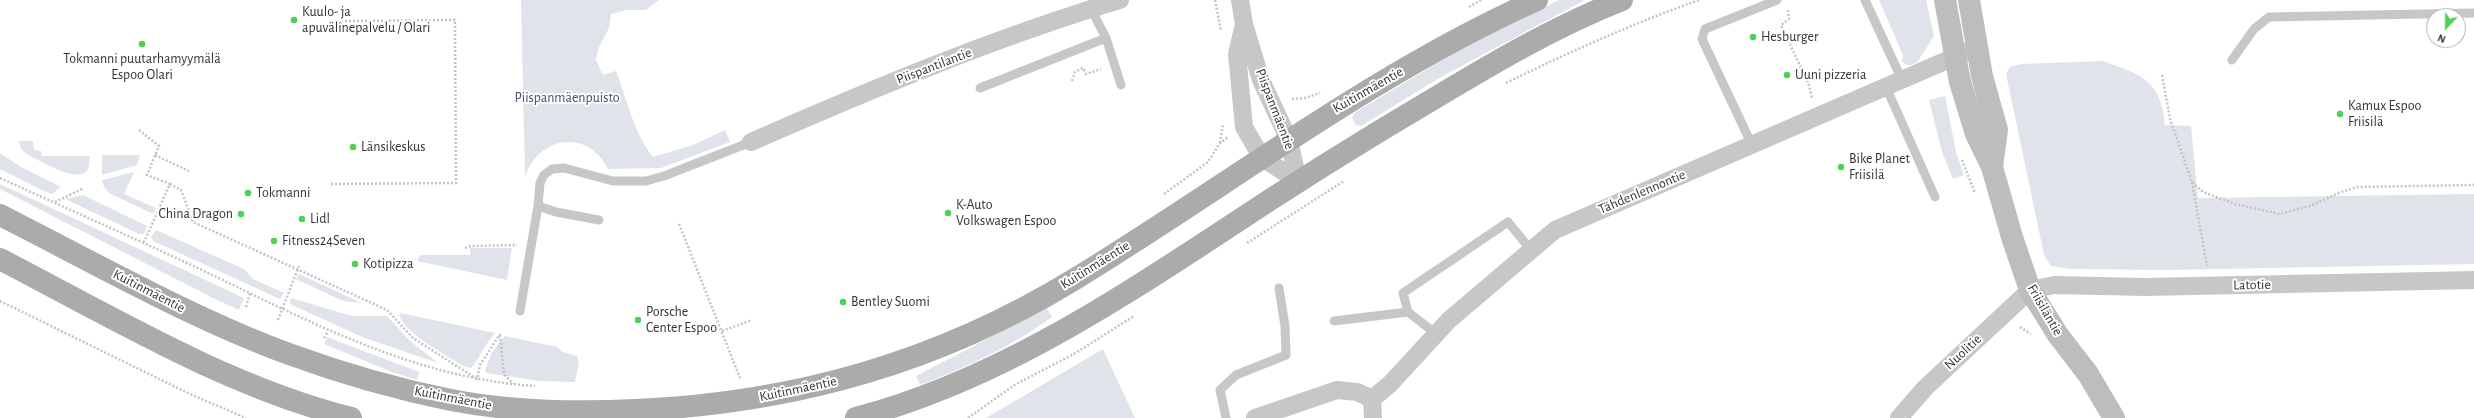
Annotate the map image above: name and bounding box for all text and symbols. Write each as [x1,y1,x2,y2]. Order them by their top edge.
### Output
place label: Kuulo- ja apuvälinepalvelu / Olari [302,4,430,36]
north arrow [2426,8,2466,48]
marker: Kuulo- ja apuvälinepalvelu / Olari [289,15,299,25]
place label: Hesburger [1761,29,1818,45]
marker: Hesburger [1748,32,1758,42]
text: N [2436,32,2447,45]
marker: Tokmanni puutarhamyymälä Espoo Olari [137,39,147,49]
street label: Piispantilantie [894,44,974,88]
place label: Tokmanni puutarhamyymälä Espoo Olari [63,51,221,84]
street label: Kuitinmäentie [1330,63,1406,117]
street label: Piispanmäentie [1252,66,1298,152]
place label: Uuni pizzeria [1795,67,1866,83]
marker: Uuni pizzeria [1782,70,1792,80]
park label: Piispanmäenpuisto [514,90,620,106]
place label: Kamux Espoo Friisilä [2348,98,2421,130]
marker: Kamux Espoo Friisilä [2335,109,2345,119]
place label: Länsikeskus [361,139,425,155]
marker: Länsikeskus [348,142,358,152]
place label: Bike Planet Friisilä [1849,151,1910,184]
marker: Bike Planet Friisilä [1836,162,1846,172]
street label: Tähdenlennontie [1596,166,1688,218]
place label: Tokmanni [256,185,310,201]
marker: Tokmanni [243,188,253,198]
place label: K-Auto Volkswagen Espoo [956,197,1056,230]
place label: China Dragon [158,206,233,222]
marker: K-Auto Volkswagen Espoo [943,208,953,218]
marker: China Dragon [236,209,246,219]
place label: Lidl [310,211,330,227]
marker: Lidl [297,214,307,224]
place label: Fitness24Seven [282,233,365,249]
marker: Fitness24Seven [269,236,279,246]
street label: Kuitinmäentie [1057,237,1133,293]
place label: Kotipizza [363,256,414,272]
marker: Kotipizza [350,259,360,269]
street label: Kuitinmäentie [110,266,188,316]
street label: Latotie [2233,276,2271,294]
street label: Friisiläntie [2024,281,2066,339]
place label: Bentley Suomi [851,294,930,310]
marker: Bentley Suomi [838,297,848,307]
place label: Porsche Center Espoo [646,304,717,336]
marker: Porsche Center Espoo [633,315,643,325]
street label: Nuolitie [1941,331,1985,373]
street label: Kuitinmäentie [758,373,838,405]
street label: Kuitinmäentie [413,382,493,414]

